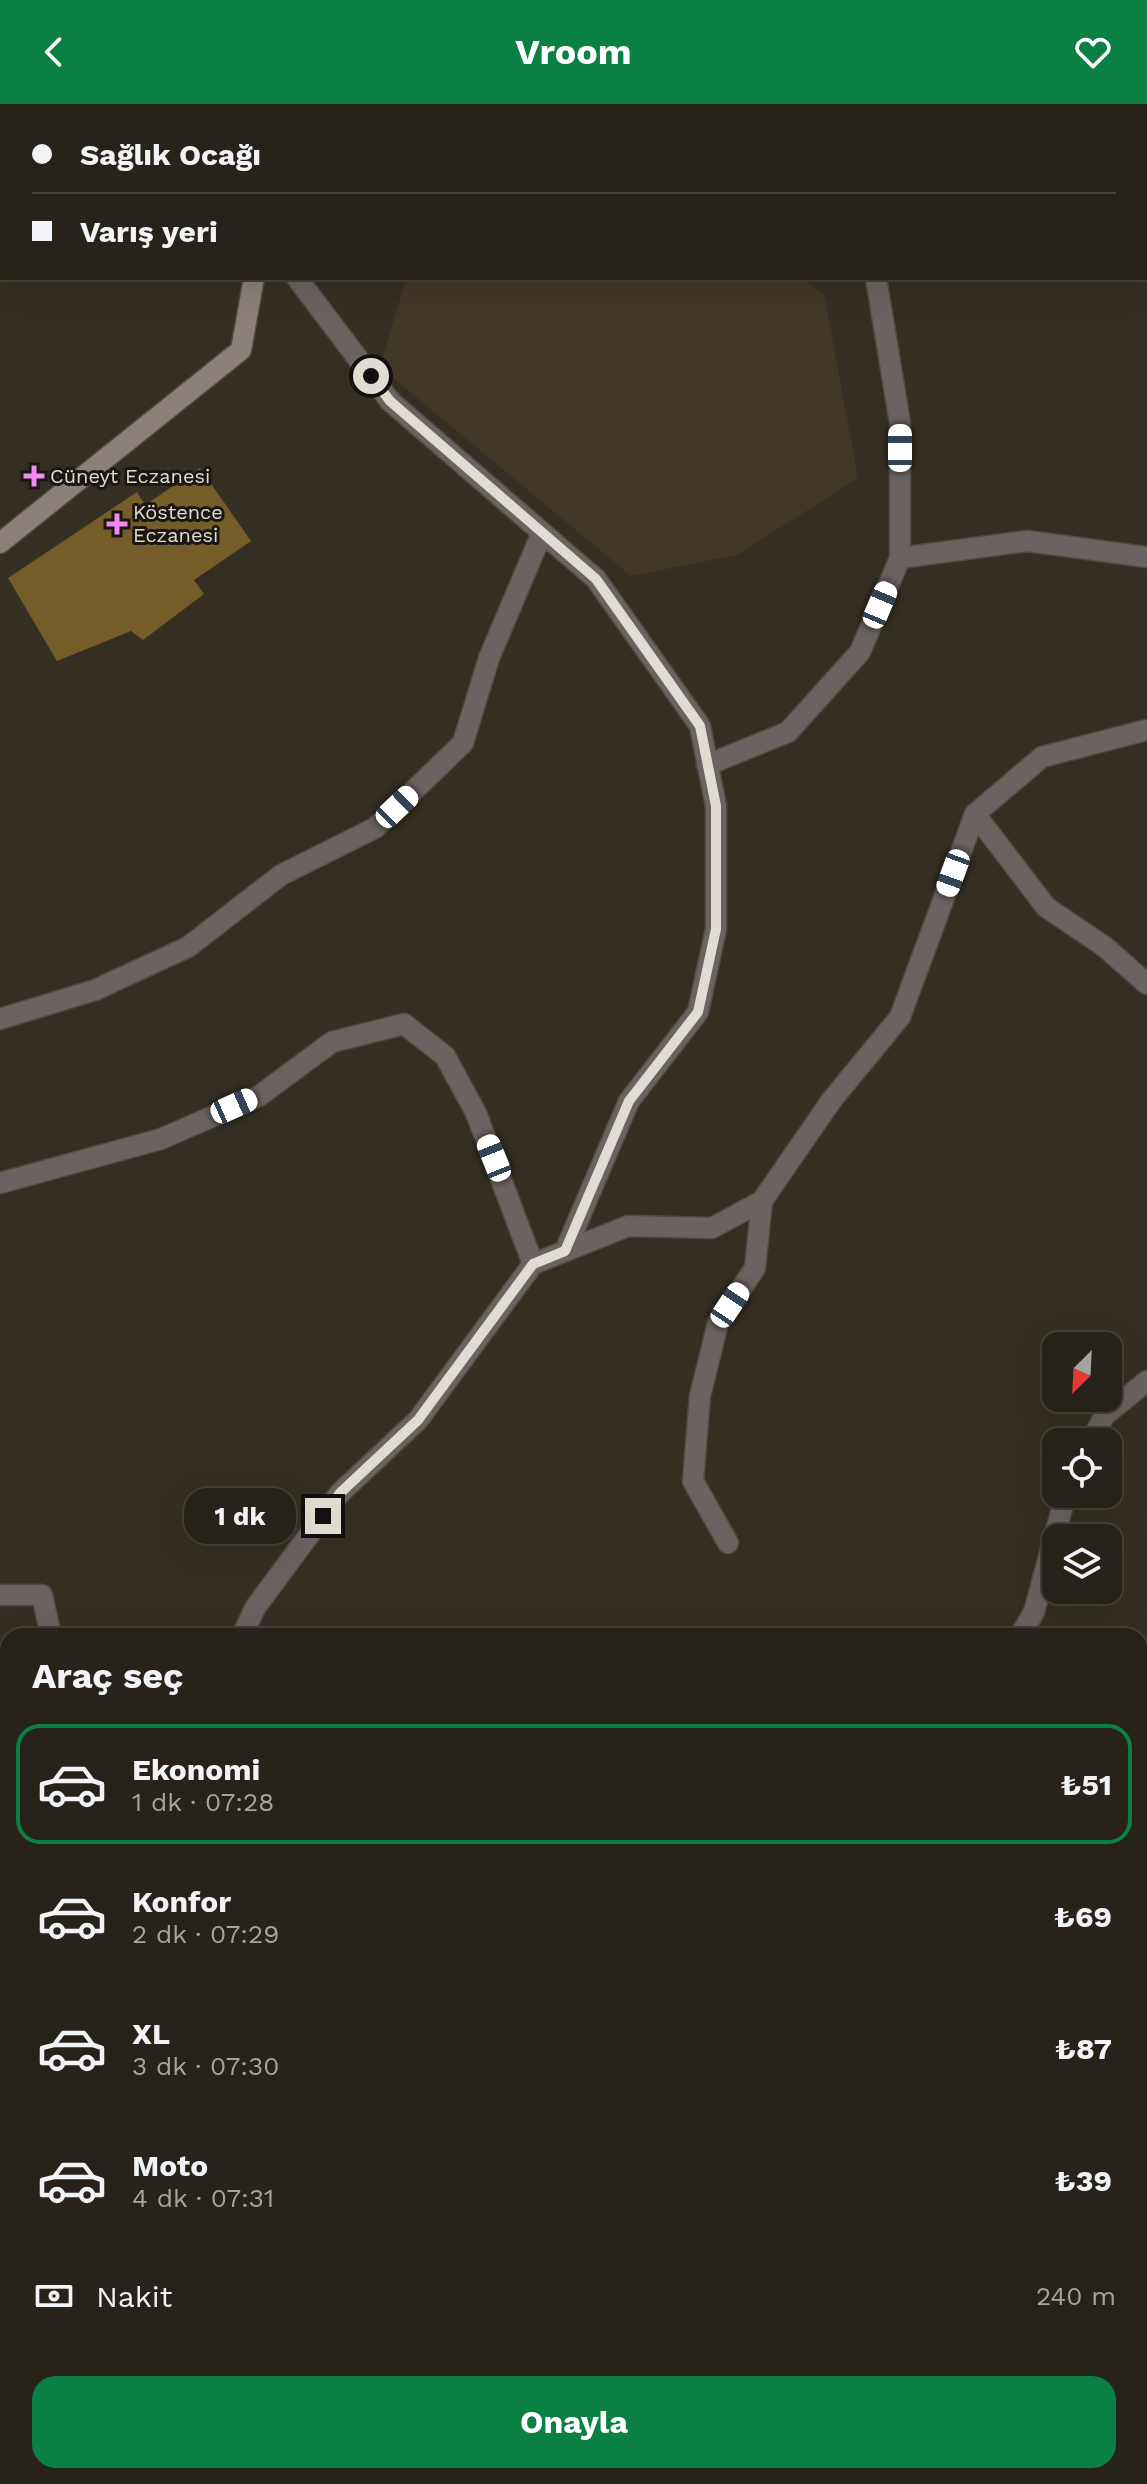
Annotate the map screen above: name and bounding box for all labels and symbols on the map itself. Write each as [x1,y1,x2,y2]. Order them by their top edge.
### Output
route start [353,358,389,394]
car [888,424,912,472]
place label: Cüneyt Eczanesi [50,464,210,488]
marker: Cüneyt Eczanesi [25,467,43,485]
place label: Köstence Eczanesi [133,500,223,547]
marker: Köstence Eczanesi [108,515,126,533]
car [860,578,900,632]
car [371,782,423,832]
car [934,846,972,900]
car [207,1085,261,1127]
car [474,1131,514,1185]
car [707,1278,753,1332]
north arrow [1042,1332,1122,1412]
callout: 1 dk [183,1488,295,1544]
route end [305,1498,341,1534]

